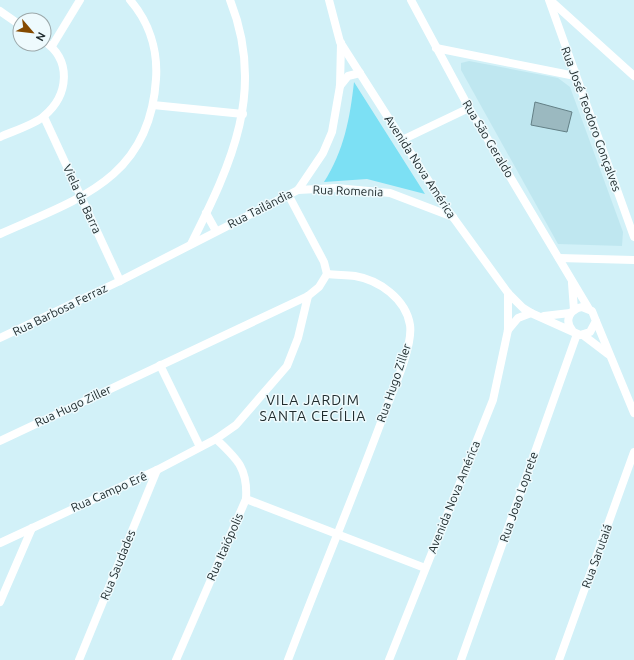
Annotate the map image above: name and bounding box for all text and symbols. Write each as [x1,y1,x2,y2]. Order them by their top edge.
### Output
north arrow [12,12,52,52]
text: N [34,30,48,43]
street label: Rua José Teodoro Gonçalves [559,45,624,193]
street label: Rua São Geraldo [460,98,517,180]
street label: Avenida Nova América [382,113,459,221]
street label: Viela da Barra [61,162,104,235]
street label: Rua Romenia [312,183,384,198]
street label: Rua Tailândia [225,187,294,230]
street label: Rua Barbosa Ferraz [10,281,110,338]
street label: Rua Hugo Ziller [374,341,413,424]
street label: Rua Hugo Ziller [33,382,113,429]
district label: VILA JARDIM SANTA CECÍLIA [260,392,366,424]
street label: Avenida Nova América [425,439,482,555]
street label: Rua Joao Loprete [497,450,540,544]
street label: Rua Campo Erê [69,469,149,514]
street label: Rua Itaiópolis [204,511,245,583]
street label: Rua Sarutaiá [579,522,614,590]
street label: Rua Saudades [98,528,138,602]

